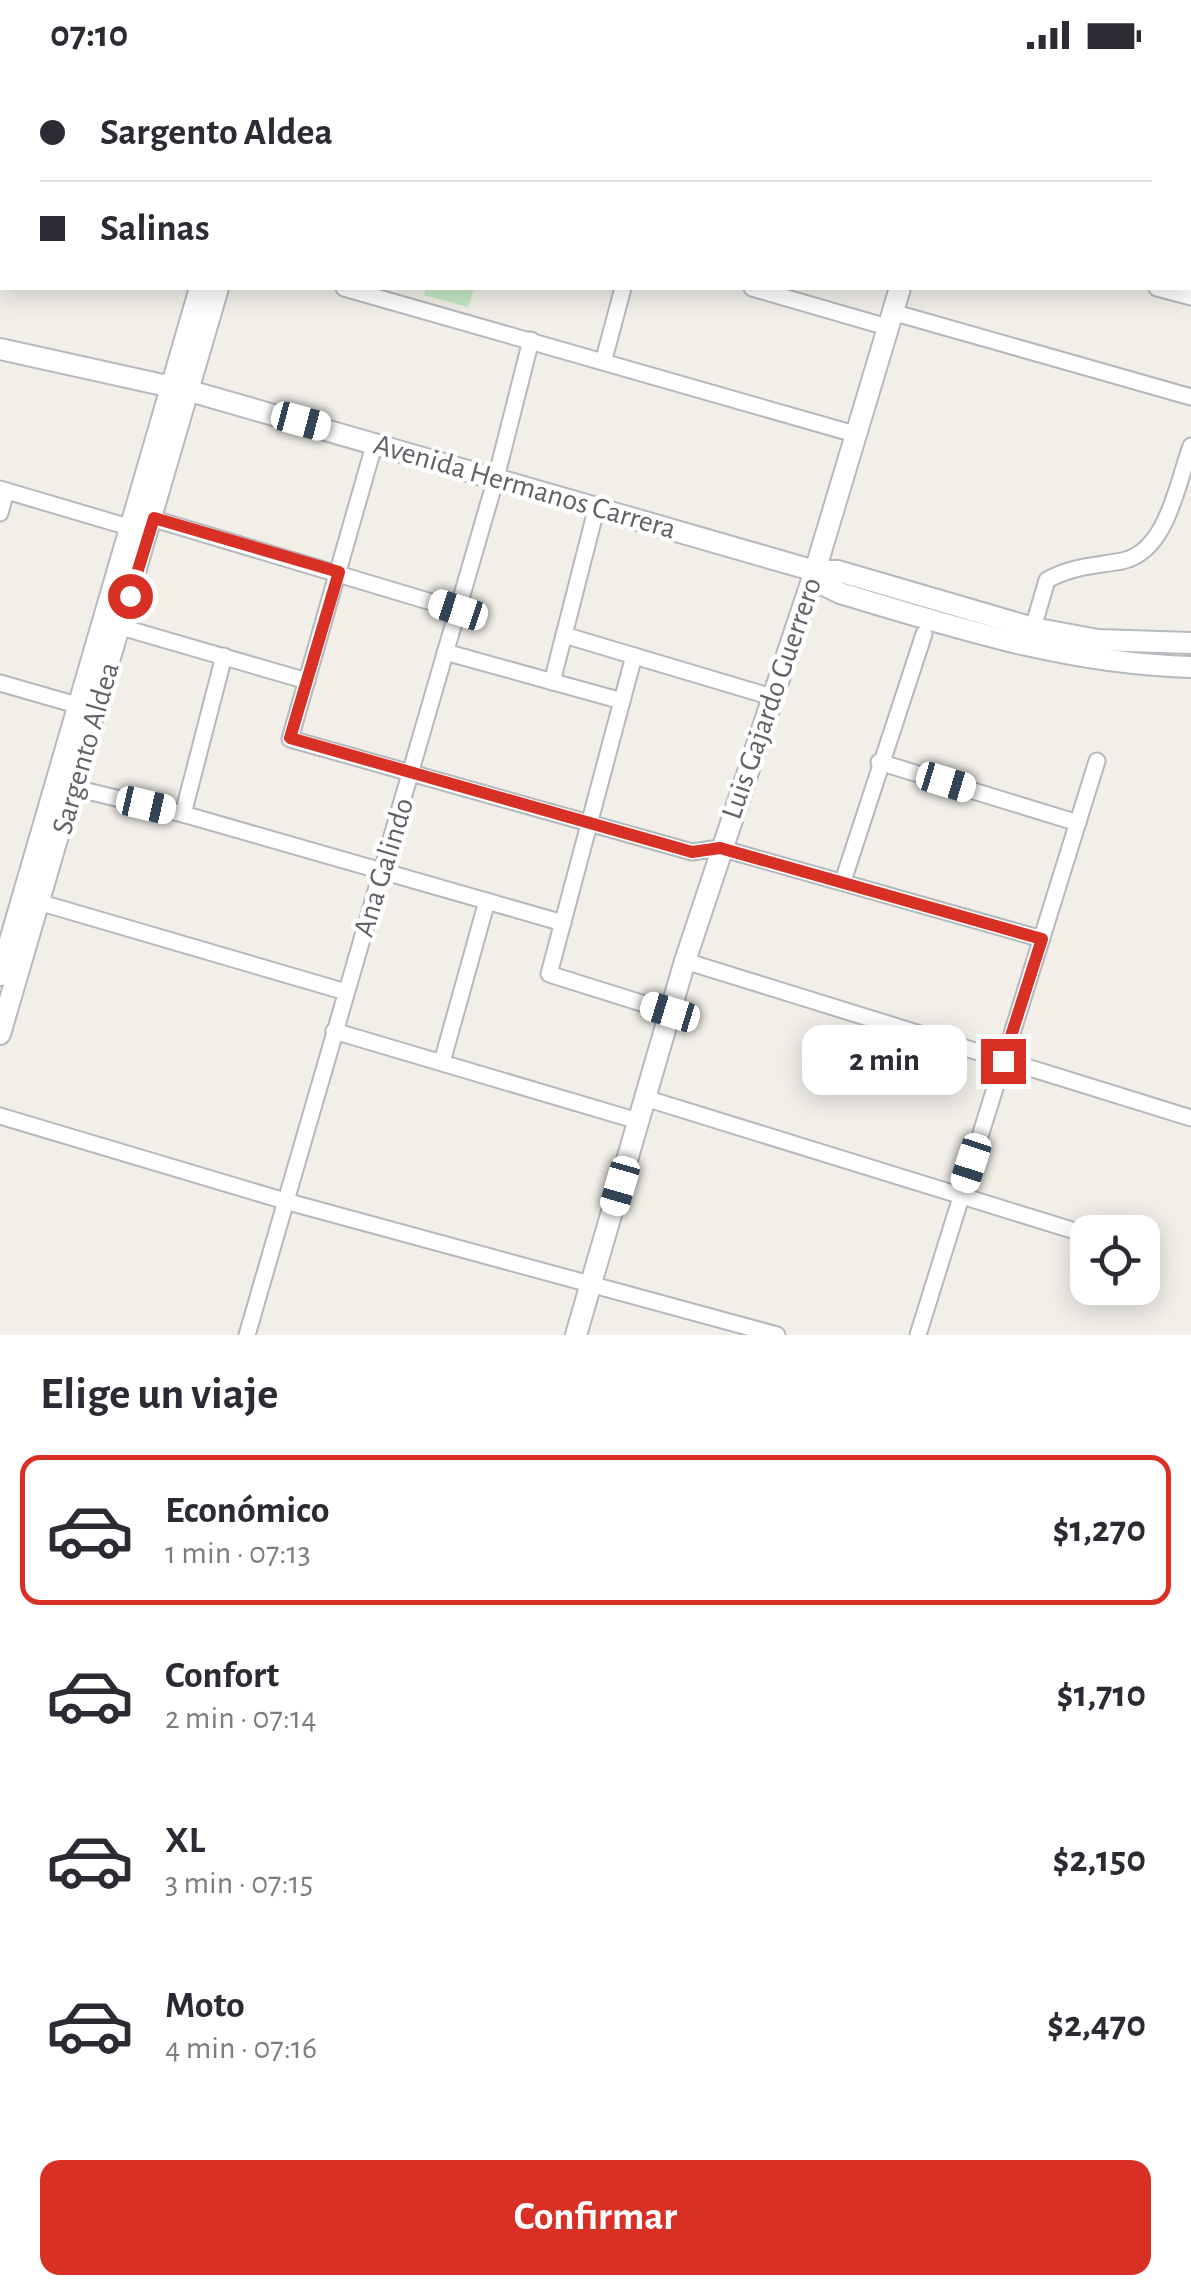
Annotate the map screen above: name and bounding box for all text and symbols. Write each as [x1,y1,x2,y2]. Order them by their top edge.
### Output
text: 07:10 [50,16,128,54]
text: Sargento Aldea [100,114,333,152]
text: Salinas [100,210,209,248]
car [268,399,334,443]
street label: Avenida Hermanos Carrera [370,429,679,544]
route start [108,574,153,619]
street label: Luis Gajardo Guerrero [717,574,827,823]
car [425,586,491,634]
street label: Sargento Aldea [47,659,125,838]
car [913,759,979,805]
car [113,784,179,826]
street label: Ana Galindo [349,794,419,940]
car [637,989,703,1035]
callout: 2 min [803,1026,968,1096]
route end [981,1039,1026,1084]
text: 2 min [849,1044,920,1076]
car [947,1130,995,1196]
car [597,1153,643,1219]
map controls [1070,1215,1160,1305]
button: locate [1070,1215,1160,1305]
text: Elige un viaje [40,1372,279,1417]
icon: car [45,1485,135,1575]
text: Económico [165,1492,329,1530]
text: $1,270 [1052,1511,1146,1549]
text: 1 min · 07:13 [165,1537,311,1569]
icon: car [45,1650,135,1740]
text: Confort [165,1657,279,1695]
text: $1,710 [1057,1676,1146,1714]
text: 2 min · 07:14 [165,1702,317,1734]
icon: car [45,1815,135,1905]
text: XL [165,1822,205,1860]
text: $2,150 [1052,1841,1146,1879]
text: 3 min · 07:15 [165,1867,313,1899]
icon: car [45,1980,135,2070]
text: Moto [165,1987,245,2025]
text: $2,470 [1047,2006,1146,2044]
text: 4 min · 07:16 [165,2032,317,2064]
button: Confirmar [40,2160,1151,2275]

